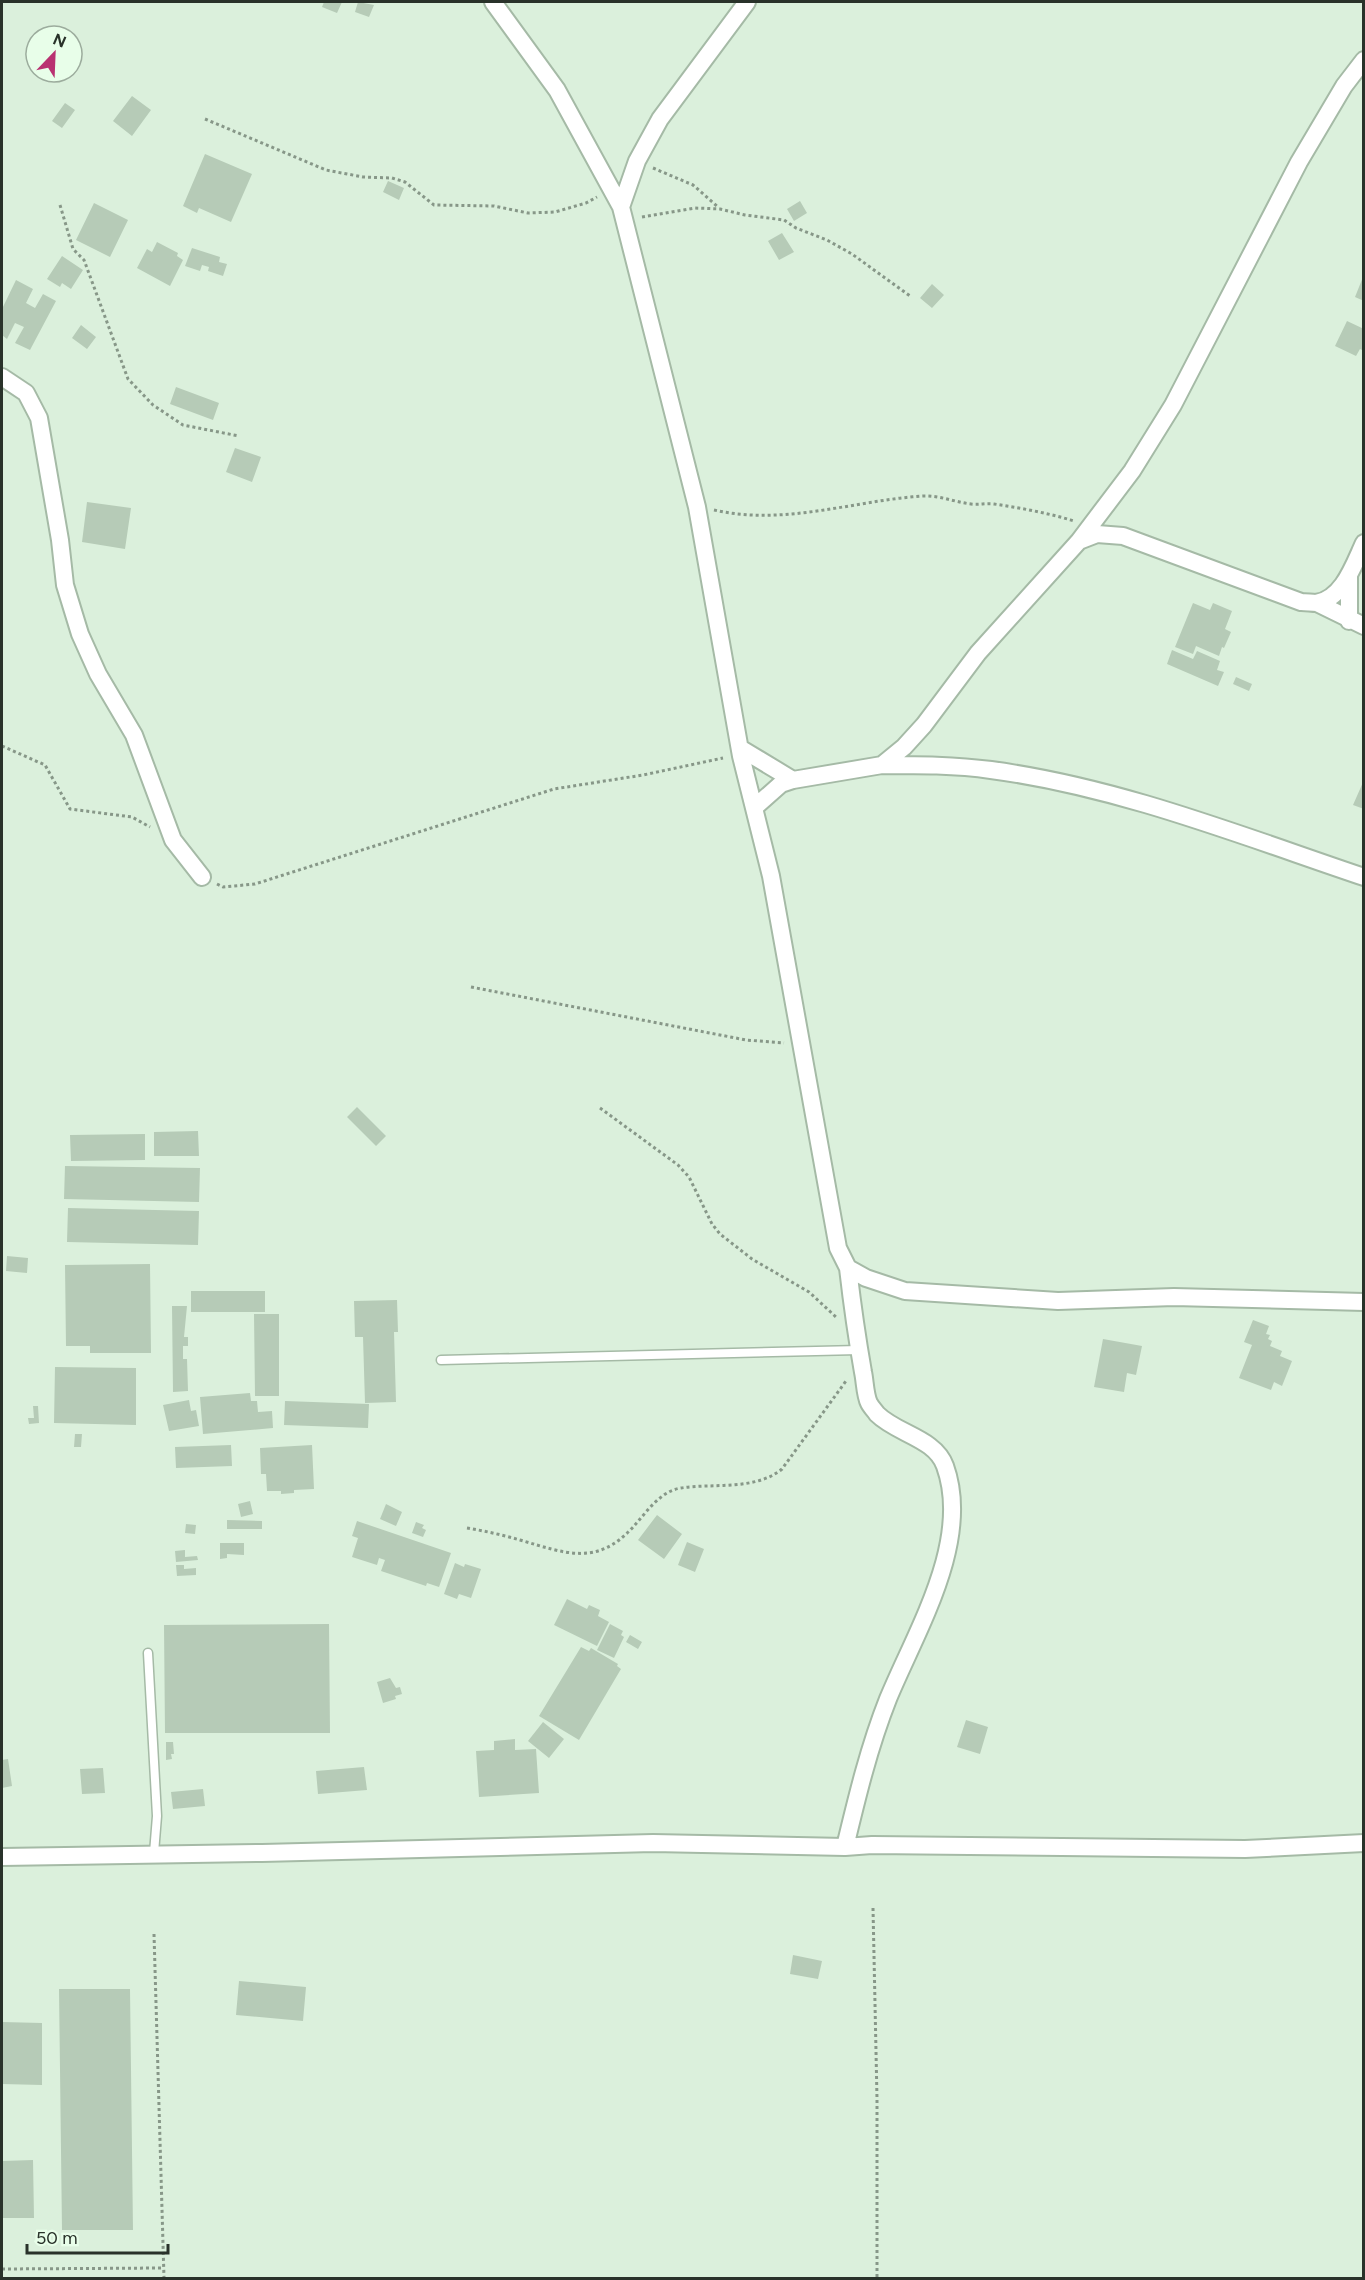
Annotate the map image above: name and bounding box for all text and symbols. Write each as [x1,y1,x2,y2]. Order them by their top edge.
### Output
north arrow [24,24,84,84]
text: N [50,29,69,52]
scale bar [27,2217,168,2255]
text: 50 m [36,2227,78,2249]

